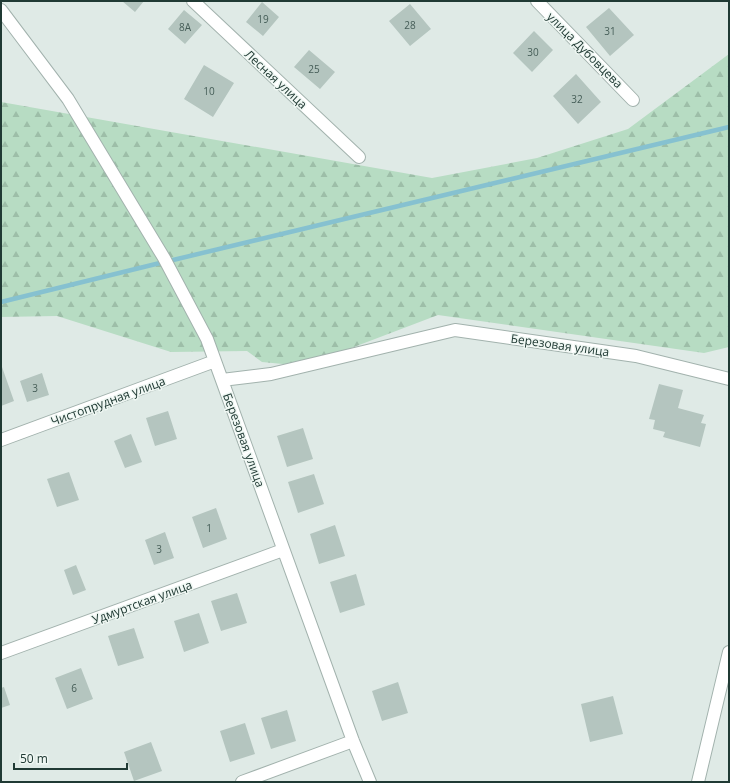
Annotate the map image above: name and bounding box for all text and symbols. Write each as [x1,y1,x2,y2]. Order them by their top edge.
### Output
street label: улица Дубовцева [543,8,627,92]
house number: 19 [257,12,269,26]
house number: 28 [404,18,416,32]
house number: 8А [179,20,192,34]
house number: 31 [604,24,616,38]
house number: 30 [527,45,539,59]
street label: Лесная улица [241,46,311,112]
house number: 25 [308,62,320,76]
house number: 10 [203,84,215,98]
house number: 32 [571,92,583,106]
street label: Березовая улица [510,330,610,360]
street label: Чистопрудная улица [48,372,168,430]
house number: 3 [32,381,38,395]
street label: Березовая улица [219,390,269,490]
house number: 1 [206,521,212,535]
house number: 3 [156,542,162,556]
street label: Удмуртская улица [90,576,194,628]
house number: 6 [71,681,77,695]
scale bar [14,745,127,771]
text: 50 m [20,750,48,767]

